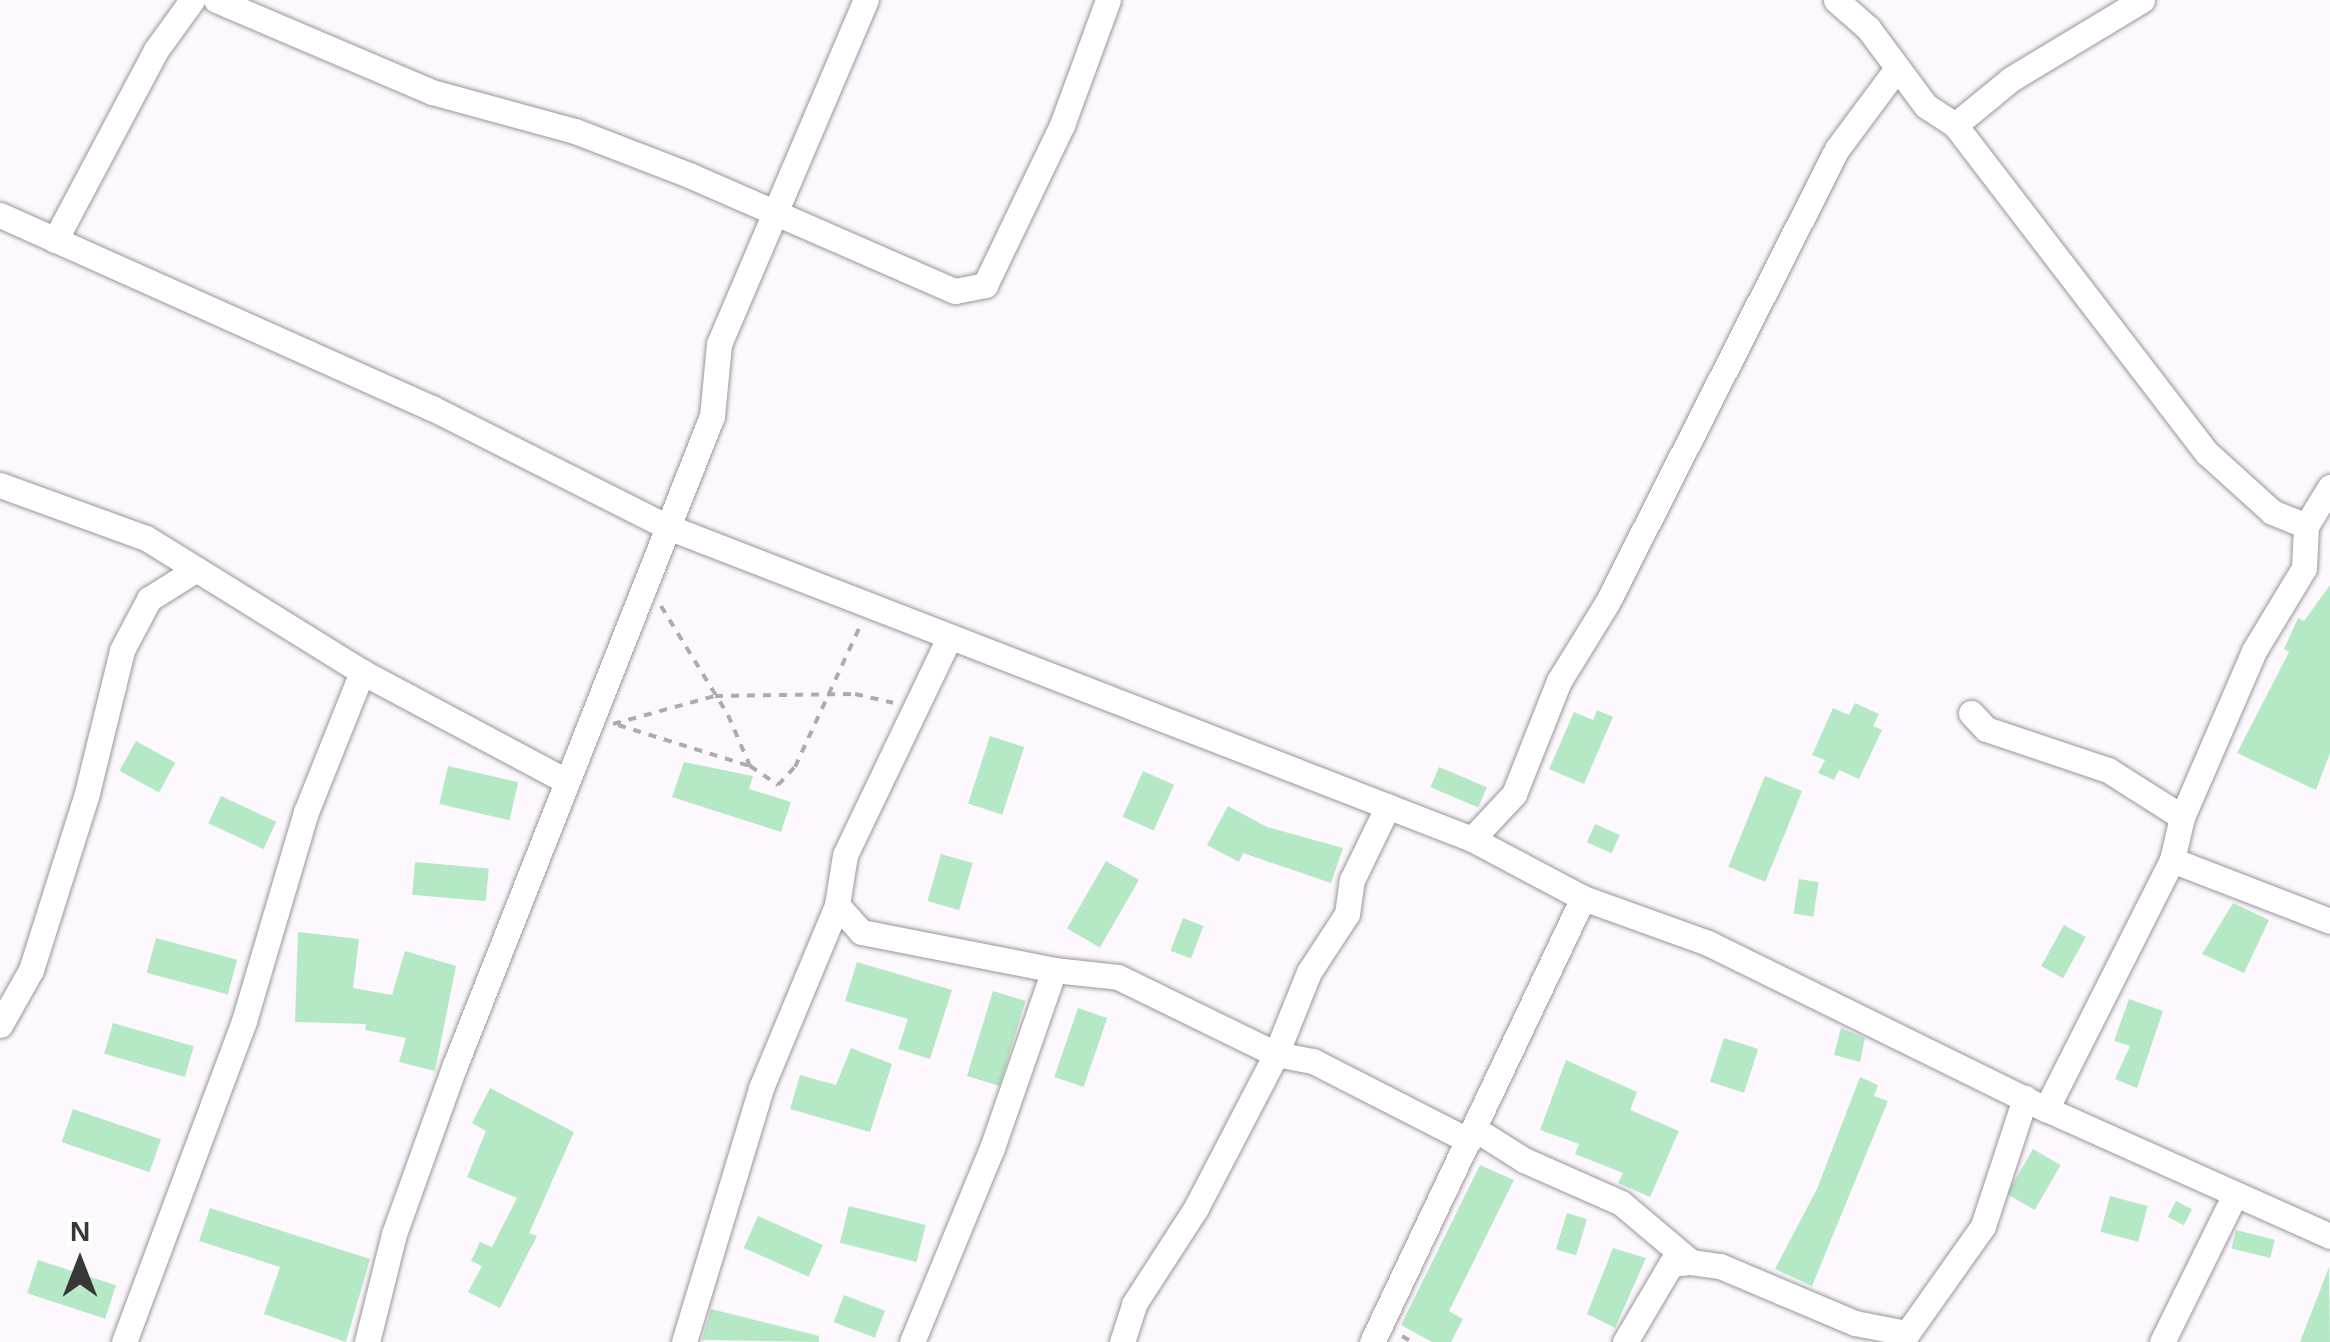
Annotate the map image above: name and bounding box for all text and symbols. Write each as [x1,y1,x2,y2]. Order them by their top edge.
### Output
north arrow [30,1212,130,1312]
text: N [70,1216,90,1247]

